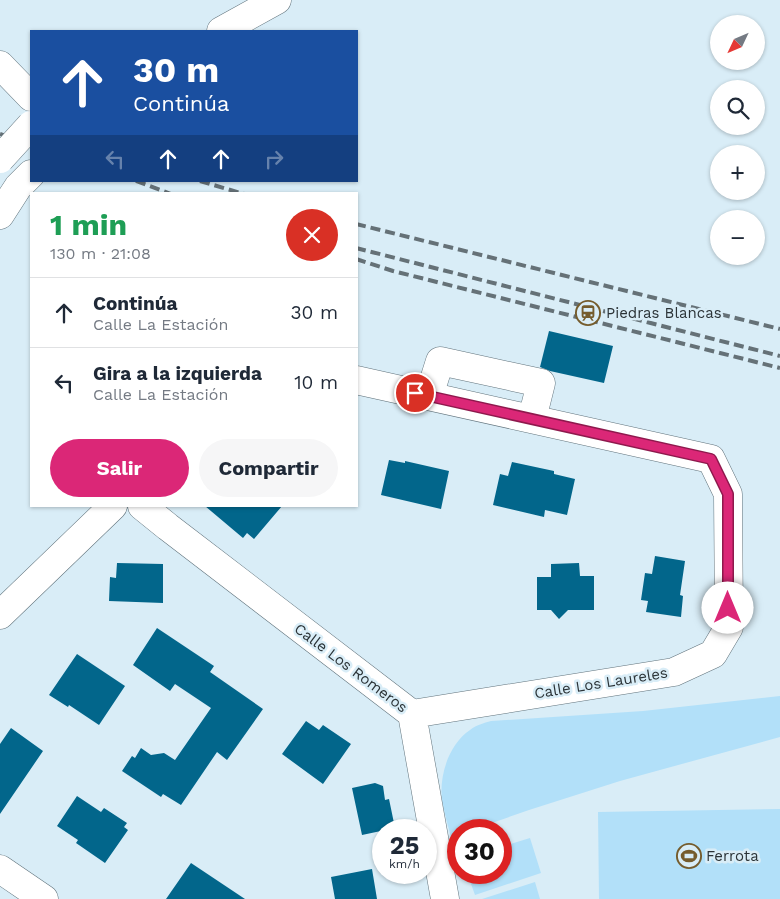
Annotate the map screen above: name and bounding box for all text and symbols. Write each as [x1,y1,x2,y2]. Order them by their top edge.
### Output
north arrow [710,15,765,70]
map controls [710,15,765,265]
text: 30 m [133,49,219,91]
icon: ahead [50,50,115,115]
button: search [710,80,765,135]
text: Continúa [133,91,229,116]
icon: left [101,145,129,173]
icon: ahead [154,145,182,173]
icon: ahead [207,145,235,173]
icon: right [260,145,288,173]
button: + [710,145,765,200]
text: 1 min [50,207,127,242]
button: close [286,209,338,261]
button: − [710,210,765,265]
text: 130 m · 21:08 [50,244,151,263]
text: Continúa [93,292,177,315]
icon: ahead [50,299,78,327]
station icon: Piedras Blancas [575,300,601,326]
text: 30 m [291,301,338,324]
place label: Piedras Blancas [606,304,722,322]
text: Calle La Estación [93,315,228,334]
text: Gira a la izquierda [93,362,262,385]
icon: left [50,369,78,397]
text: 10 m [294,371,338,394]
pin [394,372,436,414]
icon: arrive [401,379,429,407]
text: Calle La Estación [93,385,228,404]
button: Salir [50,439,189,497]
button: Compartir [199,439,338,497]
position arrow [701,581,753,633]
street label: Calle Los Romeros [291,620,411,716]
street label: Calle Los Laureles [533,664,669,702]
speed limit sign: 30 [447,819,512,884]
text: 25 [390,831,419,860]
sports icon: Ferrota [676,843,702,869]
place label: Ferrota [706,847,759,865]
text: km/h [389,857,420,871]

